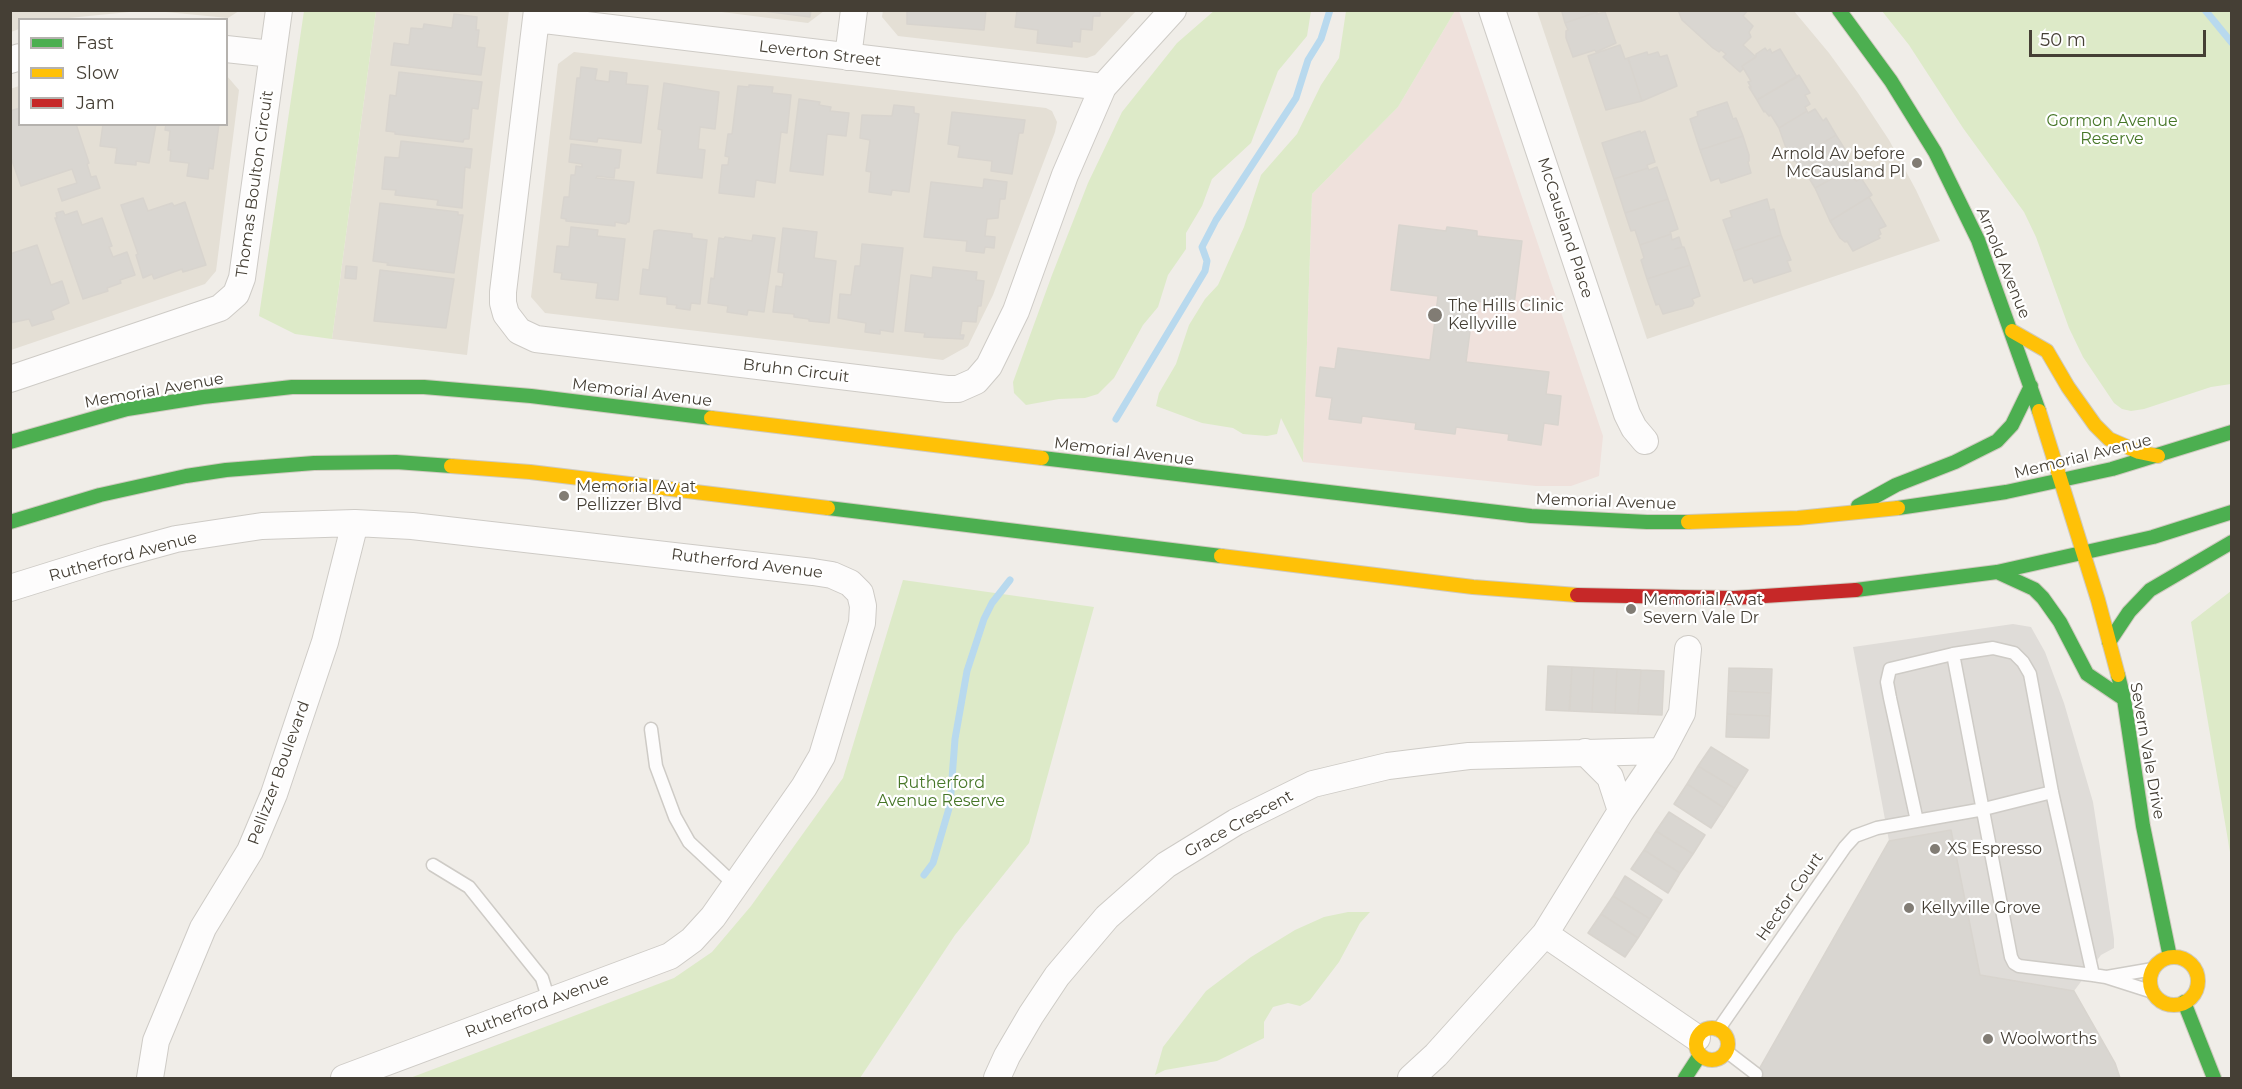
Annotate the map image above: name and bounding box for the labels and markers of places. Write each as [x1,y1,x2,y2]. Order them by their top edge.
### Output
place label: Arnold Av before McCausland Pl [1771,144,1905,182]
marker: Arnold Av before McCausland Pl [1910,156,1924,170]
place label: The Hills Clinic Kellyville [1448,296,1564,334]
marker: The Hills Clinic Kellyville [1426,306,1444,324]
place label: Memorial Av at Pellizzer Blvd [576,477,696,515]
marker: Memorial Av at Pellizzer Blvd [557,489,571,503]
place label: Memorial Av at Severn Vale Dr [1643,590,1763,628]
marker: Memorial Av at Severn Vale Dr [1624,602,1638,616]
place label: XS Espresso [1947,839,2042,859]
marker: XS Espresso [1928,842,1942,856]
place label: Kellyville Grove [1921,898,2041,918]
marker: Kellyville Grove [1902,901,1916,915]
place label: Woolworths [2000,1029,2097,1049]
marker: Woolworths [1981,1032,1995,1046]

